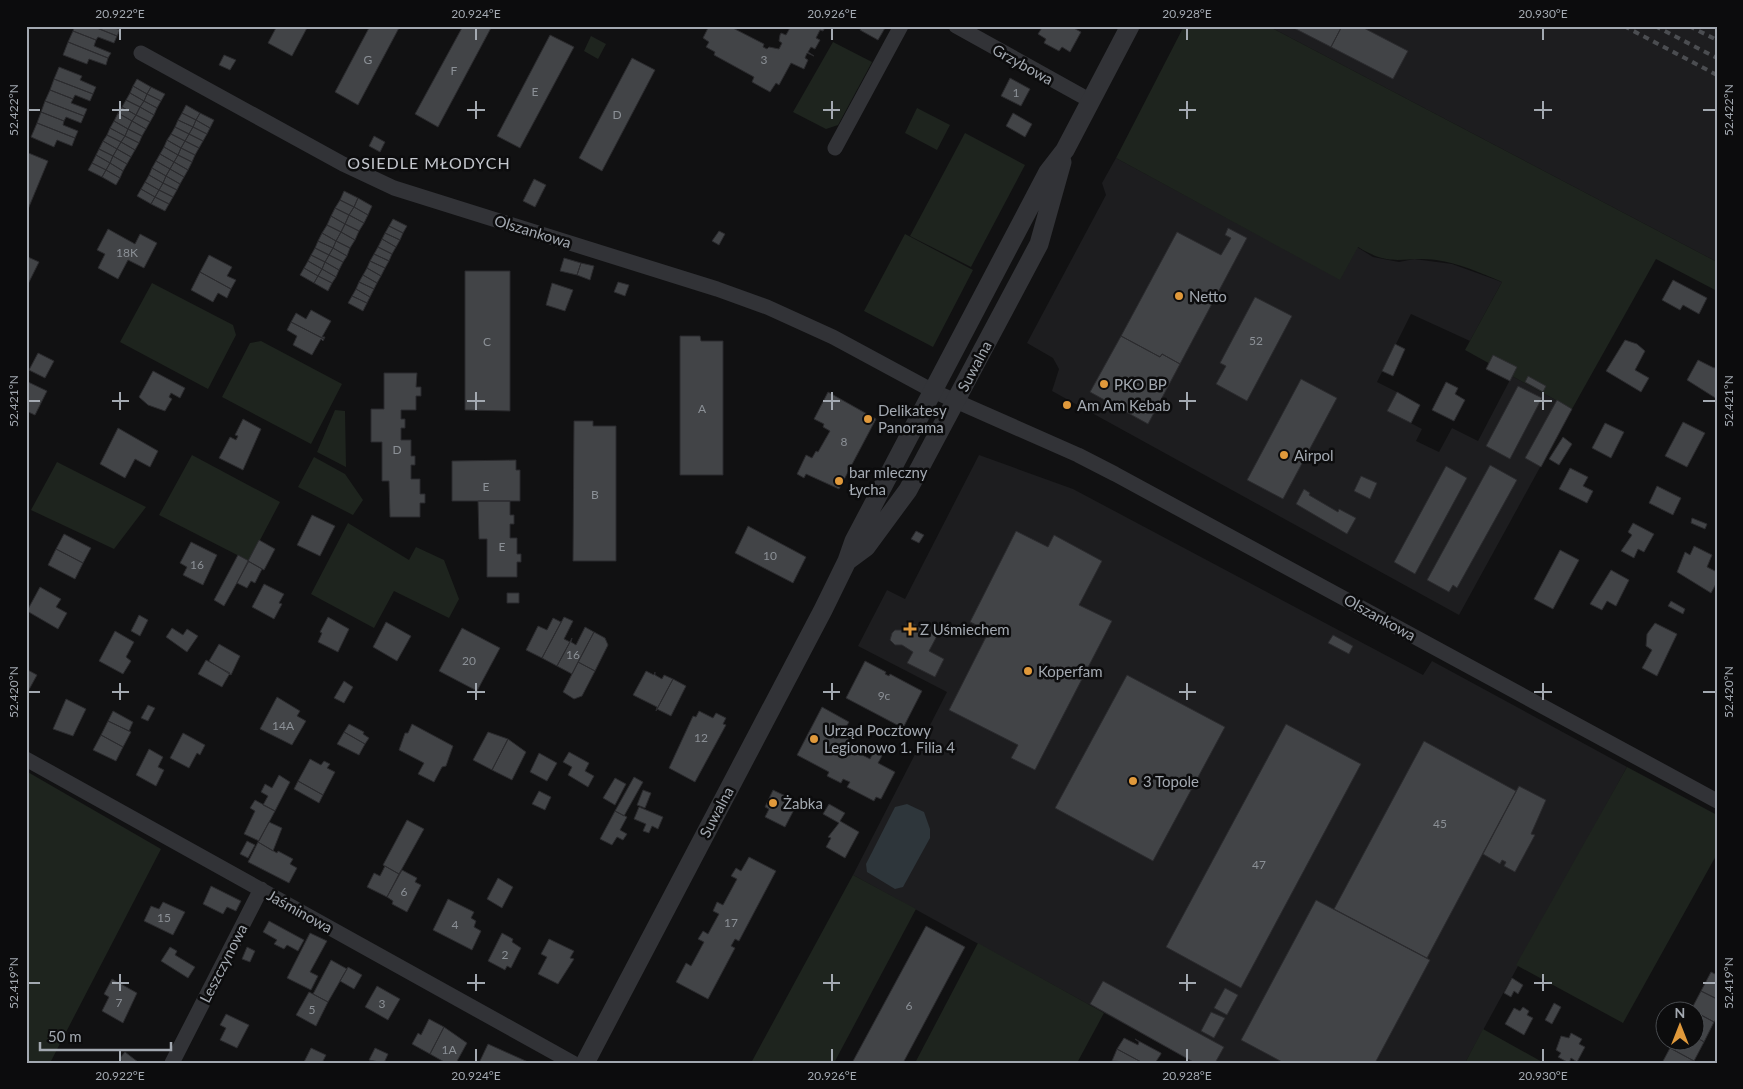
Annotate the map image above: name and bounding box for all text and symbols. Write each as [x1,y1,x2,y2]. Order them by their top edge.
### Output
text: 20.922°E [95,6,145,21]
text: 20.924°E [451,6,501,21]
text: 20.926°E [807,6,857,21]
text: 20.928°E [1162,6,1212,21]
text: 20.930°E [1518,6,1568,21]
street label: Grzybowa [989,40,1057,88]
house number: G [364,52,373,67]
house number: 3 [761,52,768,67]
house number: F [451,63,458,78]
text: 52.422°N [6,84,21,136]
house number: E [532,84,539,99]
text: 52.422°N [1721,84,1736,136]
house number: 1 [1013,85,1020,100]
house number: D [612,107,622,122]
district label: OSIEDLE MŁODYCH [347,153,511,172]
street label: Olszankowa [492,211,574,251]
house number: 18K [116,245,138,260]
place label: Netto [1189,287,1227,305]
marker: Netto [1173,290,1185,302]
house number: 52 [1249,333,1263,348]
house number: C [483,334,491,349]
street label: Suwalna [953,338,995,394]
text: 52.421°N [6,375,21,427]
place label: PKO BP [1114,375,1167,393]
text: 52.421°N [1721,375,1736,427]
marker: PKO BP [1098,378,1110,390]
place label: Am Am Kebab [1077,396,1171,414]
marker: Am Am Kebab [1061,399,1073,411]
house number: A [698,401,707,416]
place label: Delikatesy Panorama [878,401,947,436]
marker: Delikatesy Panorama [862,413,874,425]
house number: 8 [841,434,848,449]
house number: D [392,442,402,457]
place label: Airpol [1294,446,1334,464]
marker: Airpol [1278,449,1290,461]
place label: bar mleczny Łycha [849,463,928,498]
marker: bar mleczny Łycha [833,475,845,487]
house number: E [483,479,490,494]
house number: B [591,487,599,502]
house number: E [499,539,506,554]
house number: 10 [763,548,777,563]
house number: 16 [190,557,204,572]
street label: Olszankowa [1341,590,1419,644]
place label: Z Uśmiechem [920,620,1010,638]
marker: Z Uśmiechem [904,623,916,635]
house number: 16 [566,647,580,662]
house number: 20 [462,653,476,668]
place label: Koperfam [1038,662,1103,680]
marker: Koperfam [1022,665,1034,677]
text: 52.420°N [6,666,21,718]
text: 52.420°N [1721,666,1736,718]
house number: 9c [878,688,891,703]
house number: 14A [272,718,295,733]
place label: Urząd Pocztowy Legionowo 1. Filia 4 [824,721,955,756]
house number: 12 [694,730,708,745]
marker: Urząd Pocztowy Legionowo 1. Filia 4 [808,733,820,745]
place label: 3 Topole [1143,772,1199,790]
marker: 3 Topole [1127,775,1139,787]
street label: Suwalna [695,784,737,840]
place label: Żabka [783,794,823,812]
marker: Żabka [767,797,779,809]
house number: 45 [1433,816,1447,831]
house number: 47 [1252,857,1266,872]
house number: 6 [401,884,408,899]
street label: Jaśminowa [264,886,336,936]
house number: 15 [157,910,171,925]
house number: 17 [724,915,738,930]
house number: 4 [452,917,459,932]
street label: Leszczynowa [196,921,250,1005]
house number: 2 [502,947,509,962]
text: 52.419°N [6,957,21,1009]
text: 52.419°N [1721,957,1736,1009]
house number: 7 [116,995,123,1010]
house number: 3 [379,996,386,1011]
house number: 6 [906,998,913,1013]
house number: 5 [309,1002,316,1017]
north arrow [1656,1002,1706,1052]
text: N [1675,1004,1685,1021]
scale bar [40,1019,171,1051]
text: 50 m [48,1027,82,1045]
house number: 1A [441,1042,457,1057]
text: 20.922°E [95,1068,145,1083]
text: 20.924°E [451,1068,501,1083]
text: 20.926°E [807,1068,857,1083]
text: 20.928°E [1162,1068,1212,1083]
text: 20.930°E [1518,1068,1568,1083]

